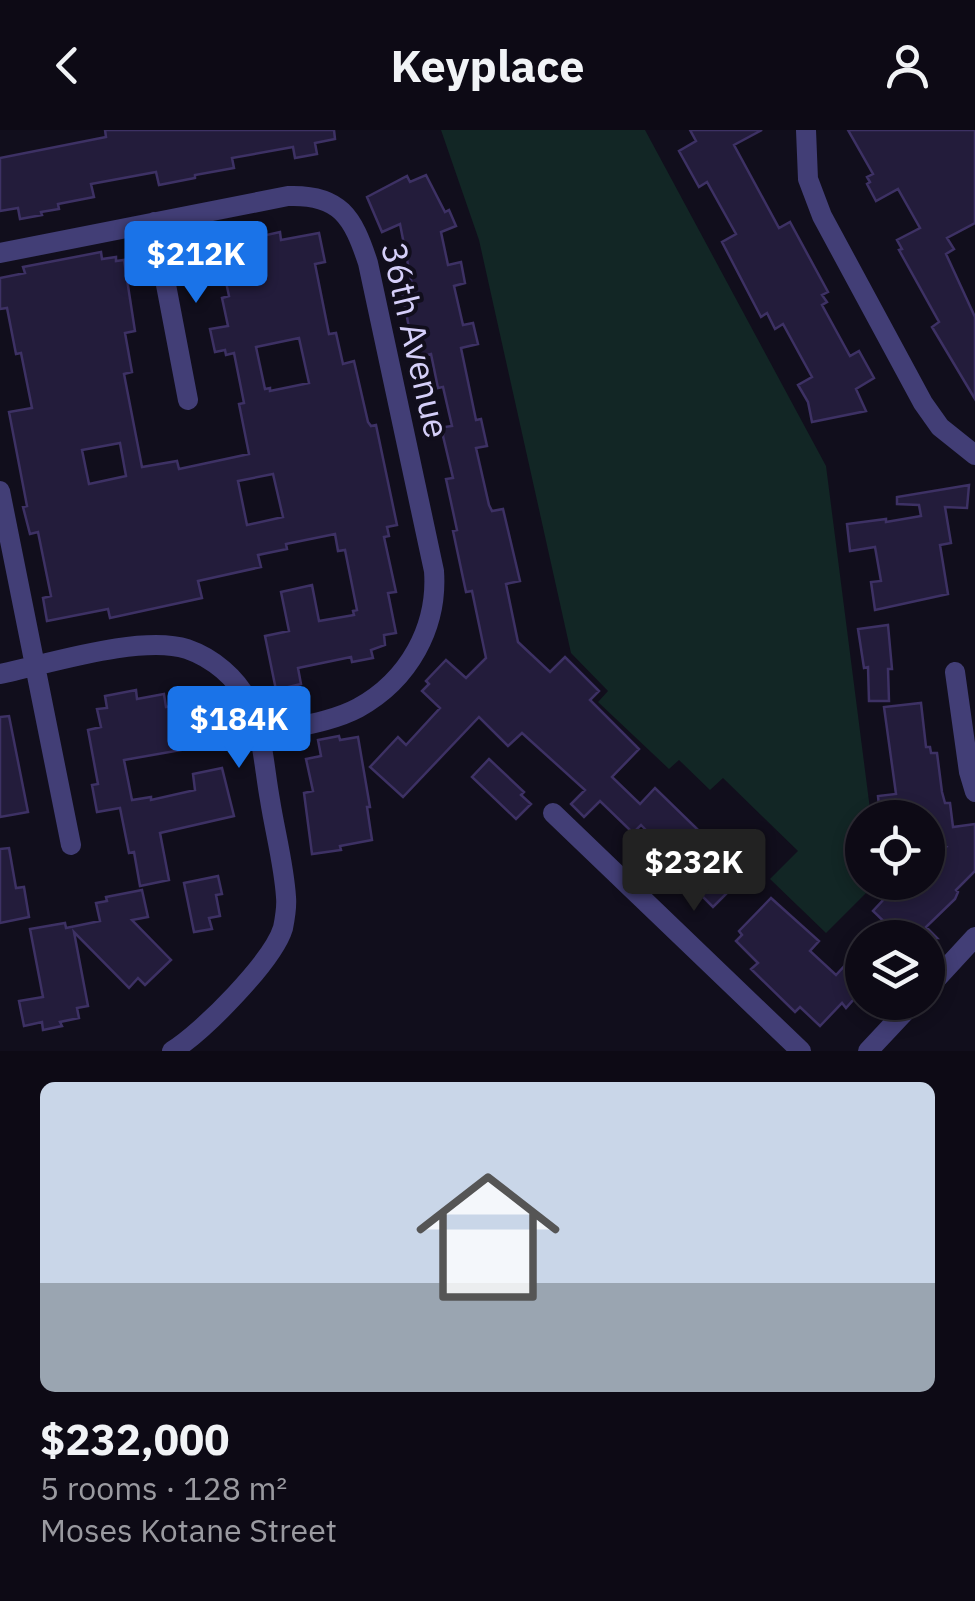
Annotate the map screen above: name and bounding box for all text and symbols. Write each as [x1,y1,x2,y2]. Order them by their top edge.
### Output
text: Keyplace [390,36,585,94]
icon: back [40,38,95,93]
icon: person [880,38,935,93]
pin: $212K [126,221,266,306]
text: $212K [146,232,246,274]
street label: 36th Avenue [371,238,461,442]
pin: $184K [169,686,309,771]
text: $184K [189,697,289,739]
map controls [845,800,945,1020]
button: locate [845,800,945,900]
pin: $232K [624,829,764,914]
text: $232K [644,840,744,882]
button: layers [845,920,945,1020]
icon: home [398,1147,578,1327]
text: $232,000 [40,1412,229,1467]
text: 5 rooms · 128 m² [40,1467,287,1509]
text: Moses Kotane Street [40,1509,337,1551]

